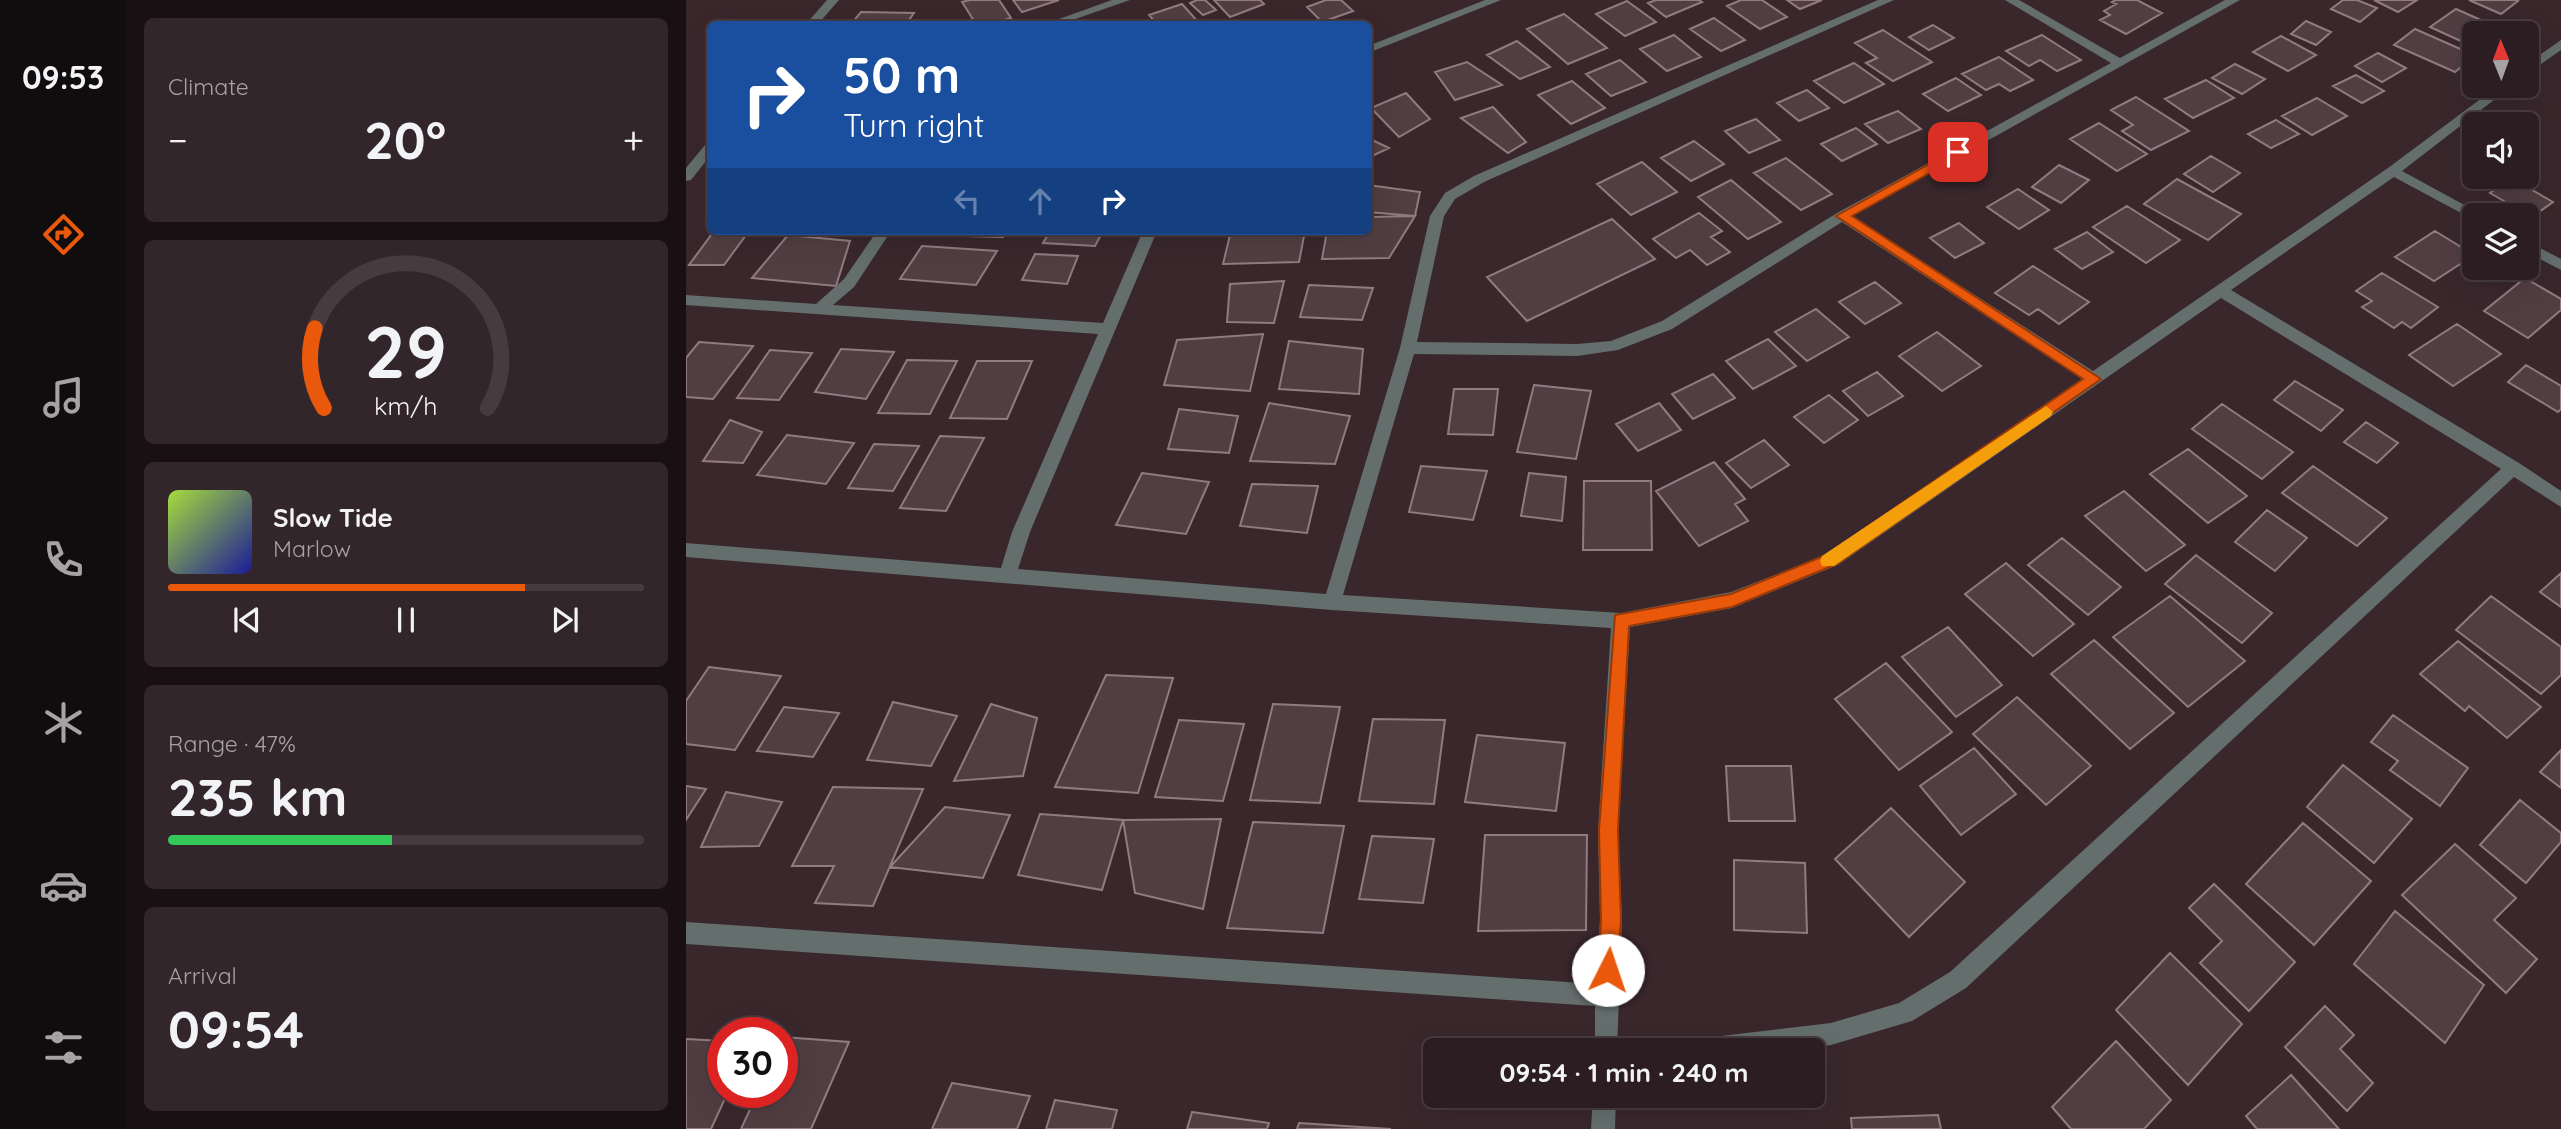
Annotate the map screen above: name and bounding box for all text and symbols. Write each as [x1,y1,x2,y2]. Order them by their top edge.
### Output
north arrow [2462,21,2539,98]
map controls [2462,21,2539,280]
text: 50 m [843,44,960,105]
icon: right [728,49,819,140]
text: 09:53 [22,57,104,97]
text: Climate [168,72,249,101]
text: Turn right [843,105,984,145]
text: 20° [364,107,446,172]
button: sound [2462,112,2539,189]
text: − [168,116,188,164]
text: + [623,116,644,164]
pin [1928,122,1988,182]
icon: arrive [1939,133,1977,171]
icon: left [948,182,986,220]
icon: ahead [1021,182,1059,220]
icon: right [1094,182,1132,220]
button: layers [2462,203,2539,280]
icon: directions [39,210,88,259]
text: 29 [365,306,447,397]
icon: music [39,373,88,422]
text: km/h [374,390,438,421]
text: Slow Tide [273,501,393,534]
text: Marlow [273,534,351,563]
icon: phone [39,535,88,584]
icon: previous [228,601,266,639]
icon: pause [387,601,425,639]
icon: next [546,601,584,639]
icon: climate [39,698,88,747]
text: Range · 47% [168,729,296,758]
text: 235 km [168,764,348,829]
icon: car [39,861,88,910]
position arrow [1571,933,1645,1007]
text: Arrival [168,961,237,990]
text: 09:54 [168,996,304,1061]
speed limit sign: 30 [707,1017,798,1108]
icon: filters [39,1023,88,1072]
text: 09:54 · 1 min · 240 m [1499,1056,1749,1089]

